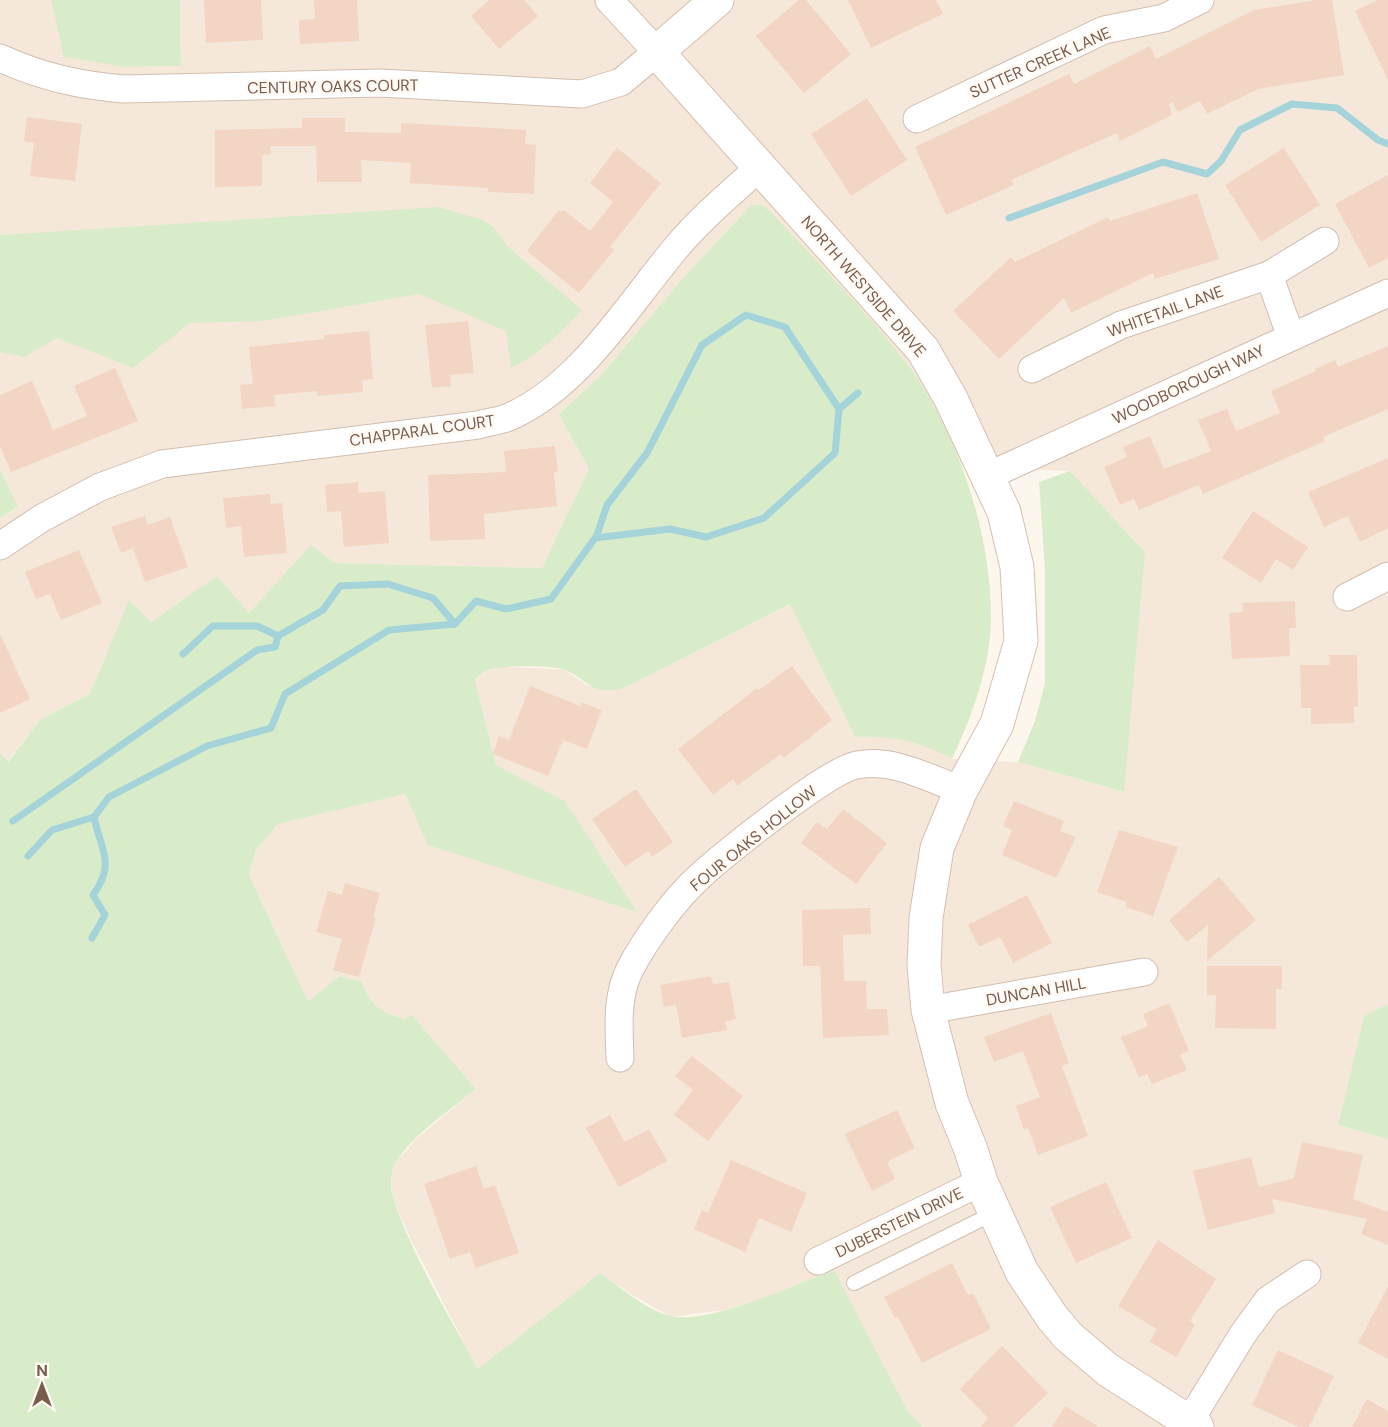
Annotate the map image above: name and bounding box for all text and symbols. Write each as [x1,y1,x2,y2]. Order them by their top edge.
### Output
street label: SUTTER CREEK LANE [966,22,1114,103]
street label: CENTURY OAKS COURT [247,75,419,98]
street label: NORTH WESTSIDE DRIVE [796,211,931,361]
street label: WHITETAIL LANE [1104,281,1226,342]
street label: WOODBOROUGH WAY [1109,340,1268,429]
street label: CHAPPARAL COURT [348,410,496,451]
street label: FOUR OAKS HOLLOW [686,781,821,896]
street label: DUNCAN HILL [984,972,1088,1011]
street label: DUBERSTEIN DRIVE [832,1182,967,1263]
north arrow [12,1355,72,1415]
text: N [36,1360,48,1381]

